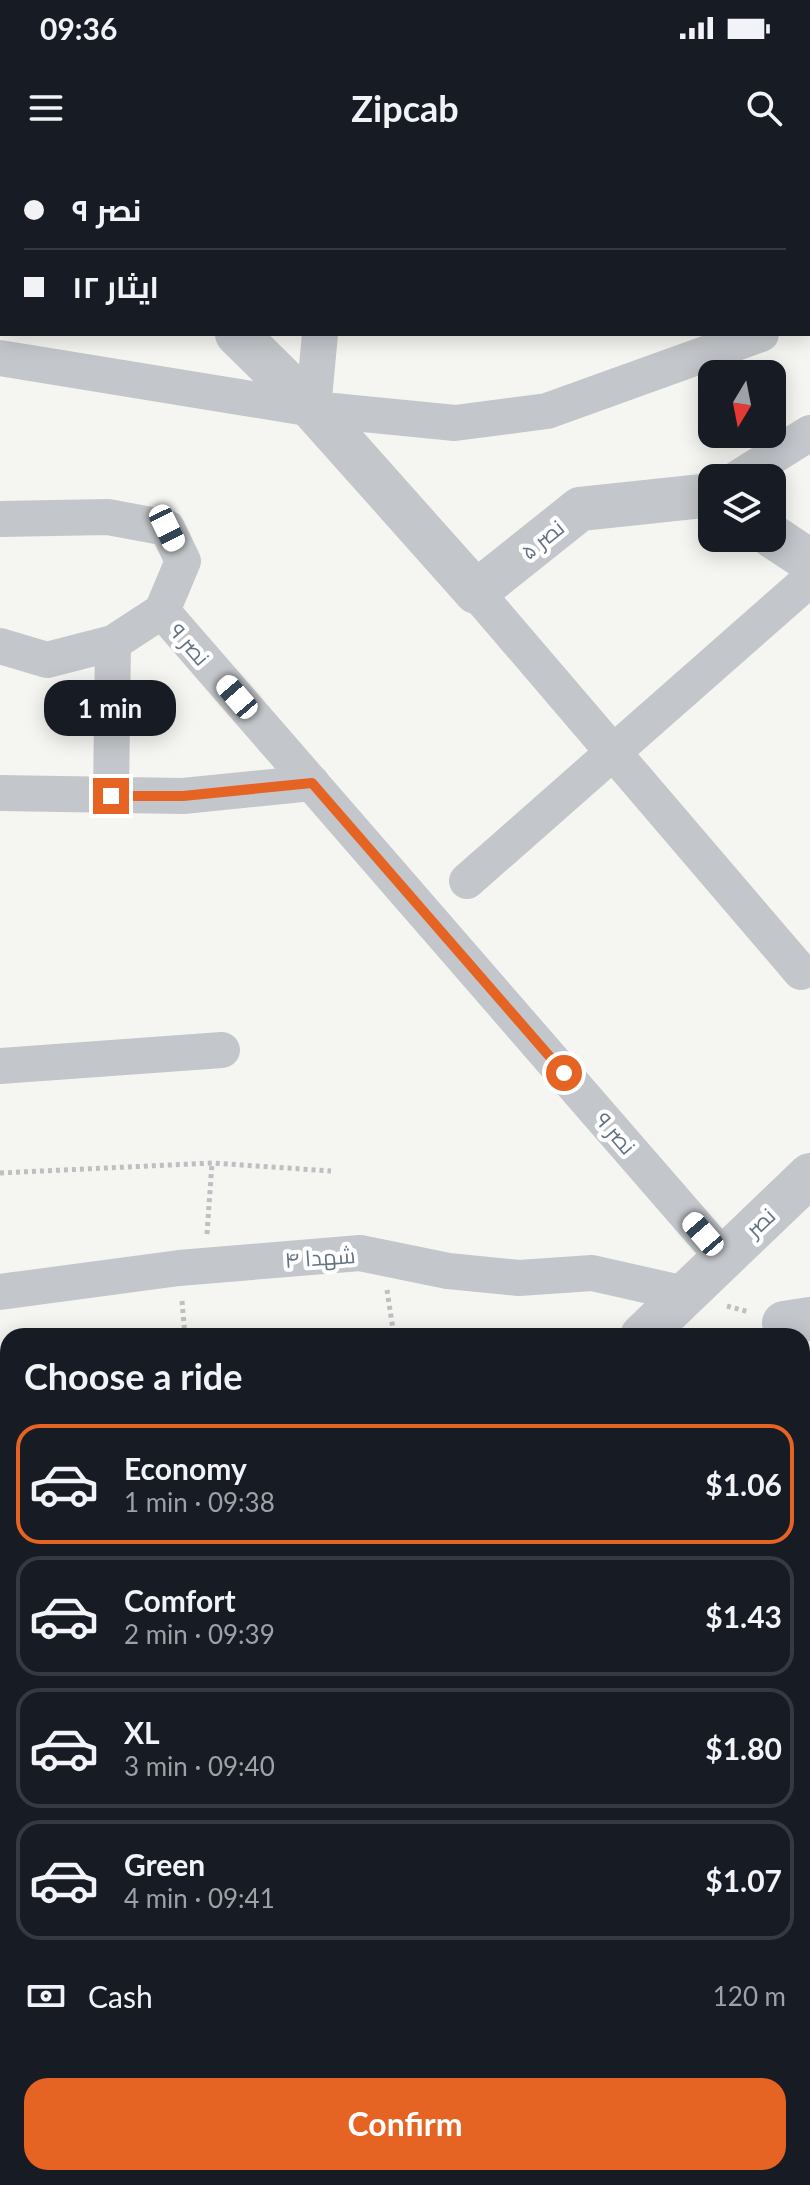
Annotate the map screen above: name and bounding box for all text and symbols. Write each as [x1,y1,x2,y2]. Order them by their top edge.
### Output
text: 09:36 [40,10,117,46]
icon: menu [24,86,68,130]
text: Zipcab [351,86,459,130]
icon: search [742,86,786,130]
text: نصر ۹ [72,191,141,227]
text: ایثار ۱۲ [72,268,159,304]
north arrow [698,360,786,448]
map controls [698,360,786,552]
button: layers [698,464,786,552]
car [146,501,188,555]
street label: نصر ۵ [515,513,569,565]
street label: نصر ۹ [164,617,216,671]
car [212,671,262,723]
callout: 1 min [45,680,177,736]
text: 1 min [78,692,142,724]
route end [93,778,129,814]
route start [546,1055,582,1091]
street label: نصر ۹ [590,1106,642,1160]
street label: نصر [738,1202,780,1244]
car [678,1208,728,1260]
street label: شهدا ۴ [284,1241,356,1274]
text: Choose a ride [24,1354,243,1398]
icon: car [28,1448,100,1520]
text: Economy [124,1450,247,1486]
text: $1.06 [705,1466,782,1502]
text: 1 min · 09:38 [124,1486,275,1518]
icon: car [28,1580,100,1652]
text: Comfort [124,1582,236,1618]
text: $1.43 [705,1598,782,1634]
text: 2 min · 09:39 [124,1618,275,1650]
icon: car [28,1712,100,1784]
text: XL [124,1714,160,1750]
text: $1.80 [705,1730,782,1766]
text: 3 min · 09:40 [124,1750,275,1782]
icon: car [28,1844,100,1916]
text: Green [124,1846,205,1882]
text: $1.07 [705,1862,782,1898]
text: 4 min · 09:41 [124,1882,275,1914]
icon: cash [24,1974,68,2018]
text: Cash [88,1978,153,2014]
text: 120 m [713,1980,786,2012]
button: Confirm [24,2078,786,2170]

